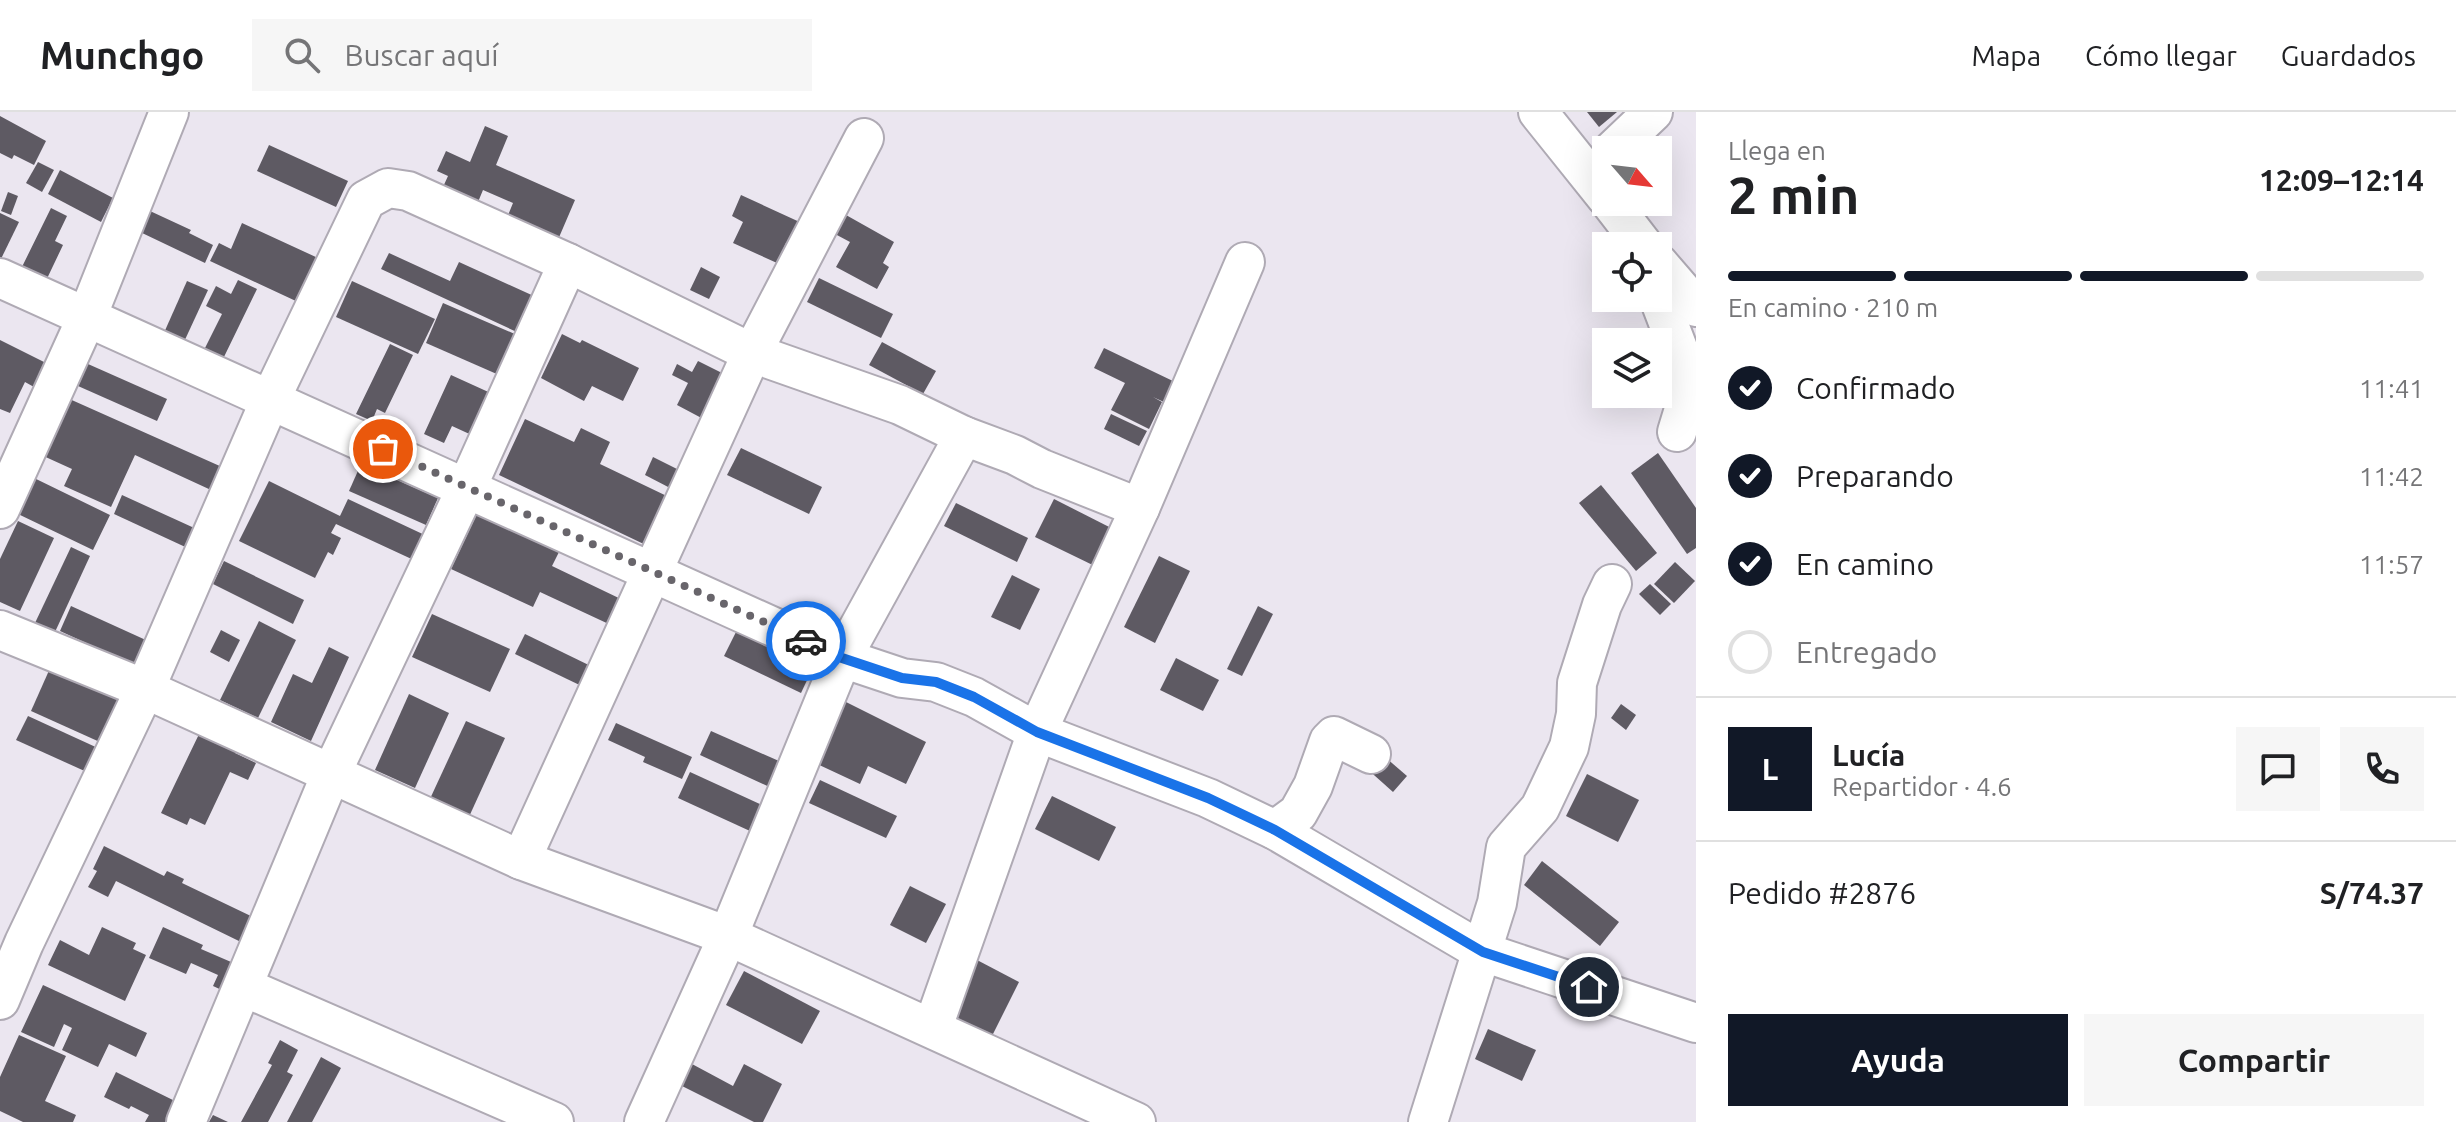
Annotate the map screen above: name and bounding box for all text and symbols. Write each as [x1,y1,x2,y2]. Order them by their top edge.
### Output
search box [252,19,812,91]
icon: search [280,33,324,77]
text: Munchgo [40,34,204,76]
text: Buscar aquí [344,38,499,72]
text: Mapa [1972,40,2041,71]
text: Cómo llegar [2085,40,2237,71]
text: Guardados [2281,40,2416,71]
north arrow [1592,136,1672,216]
map controls [1592,136,1672,408]
text: Llega en [1728,136,1826,165]
text: 12:09–12:14 [2259,163,2424,197]
text: 2 min [1728,166,1859,224]
button: locate [1592,232,1672,312]
text: En camino · 210 m [1728,293,1938,322]
button: layers [1592,328,1672,408]
icon: check [1728,366,1772,410]
text: Confirmado [1796,371,1956,405]
text: 11:41 [2359,374,2424,403]
pin [349,415,417,483]
icon: bag [361,427,405,471]
icon: check [1728,454,1772,498]
text: Preparando [1796,459,1954,493]
text: 11:42 [2359,462,2424,491]
icon: check [1728,542,1772,586]
text: En camino [1796,547,1934,581]
text: 11:57 [2359,550,2424,579]
courier [766,601,846,681]
icon: car [784,619,828,663]
text: Entregado [1796,635,1937,669]
button: chat [2236,727,2320,811]
button: phone [2340,727,2424,811]
text: Lucía [1832,738,1905,772]
text: L [1762,752,1778,786]
text: Repartidor · 4.6 [1832,772,2012,801]
text: Pedido #2876 [1728,876,1916,910]
text: S/74.37 [2320,876,2424,910]
pin [1555,953,1623,1021]
icon: home [1567,965,1611,1009]
button: Ayuda [1728,1014,2068,1106]
button: Compartir [2084,1014,2424,1106]

